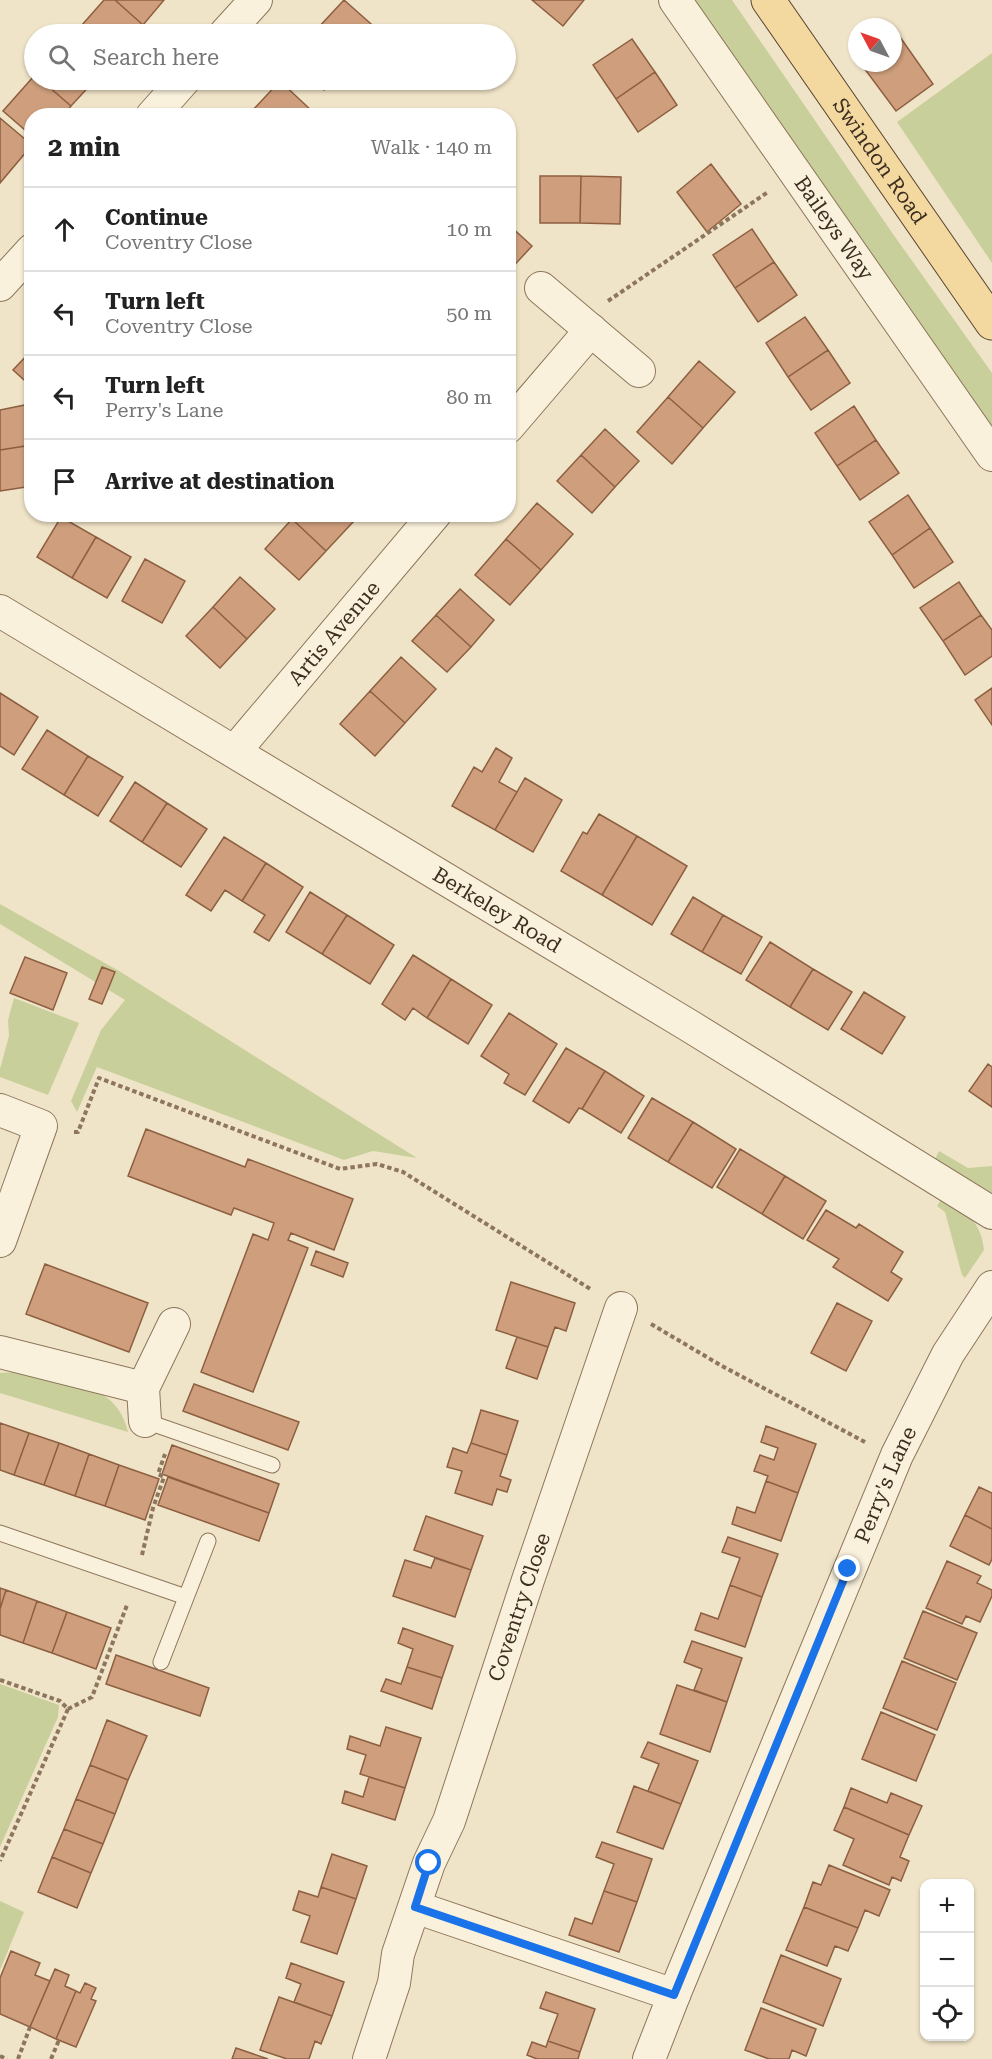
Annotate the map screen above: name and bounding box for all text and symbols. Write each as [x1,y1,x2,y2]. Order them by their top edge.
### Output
north arrow [848,18,902,72]
search box [24,24,516,90]
icon: search [45,41,78,74]
text: Search here [93,45,219,70]
street label: Swindon Road [828,94,932,229]
text: 2 min [48,132,120,162]
text: Walk · 140 m [371,135,492,159]
street label: Baileys Way [789,172,879,285]
text: Continue [105,205,208,230]
icon: ahead [48,213,81,246]
text: 10 m [446,217,492,241]
text: Coventry Close [105,230,253,254]
text: Turn left [105,289,205,314]
icon: left [48,297,81,330]
text: 50 m [446,301,492,325]
text: Coventry Close [105,314,253,338]
text: Turn left [105,373,205,398]
icon: left [48,381,81,414]
text: 80 m [446,385,492,409]
text: Perry's Lane [105,398,224,422]
icon: arrive [48,465,81,498]
text: Arrive at destination [105,469,334,494]
street label: Artis Avenue [284,576,385,690]
street label: Berkeley Road [428,862,566,958]
street label: Perry's Lane [850,1422,921,1547]
street label: Coventry Close [484,1530,555,1685]
route end [834,1555,860,1581]
route start [415,1849,441,1875]
map controls [920,1879,974,2041]
button: + [920,1879,974,1933]
button: − [920,1933,974,1987]
button: locate [920,1987,974,2041]

